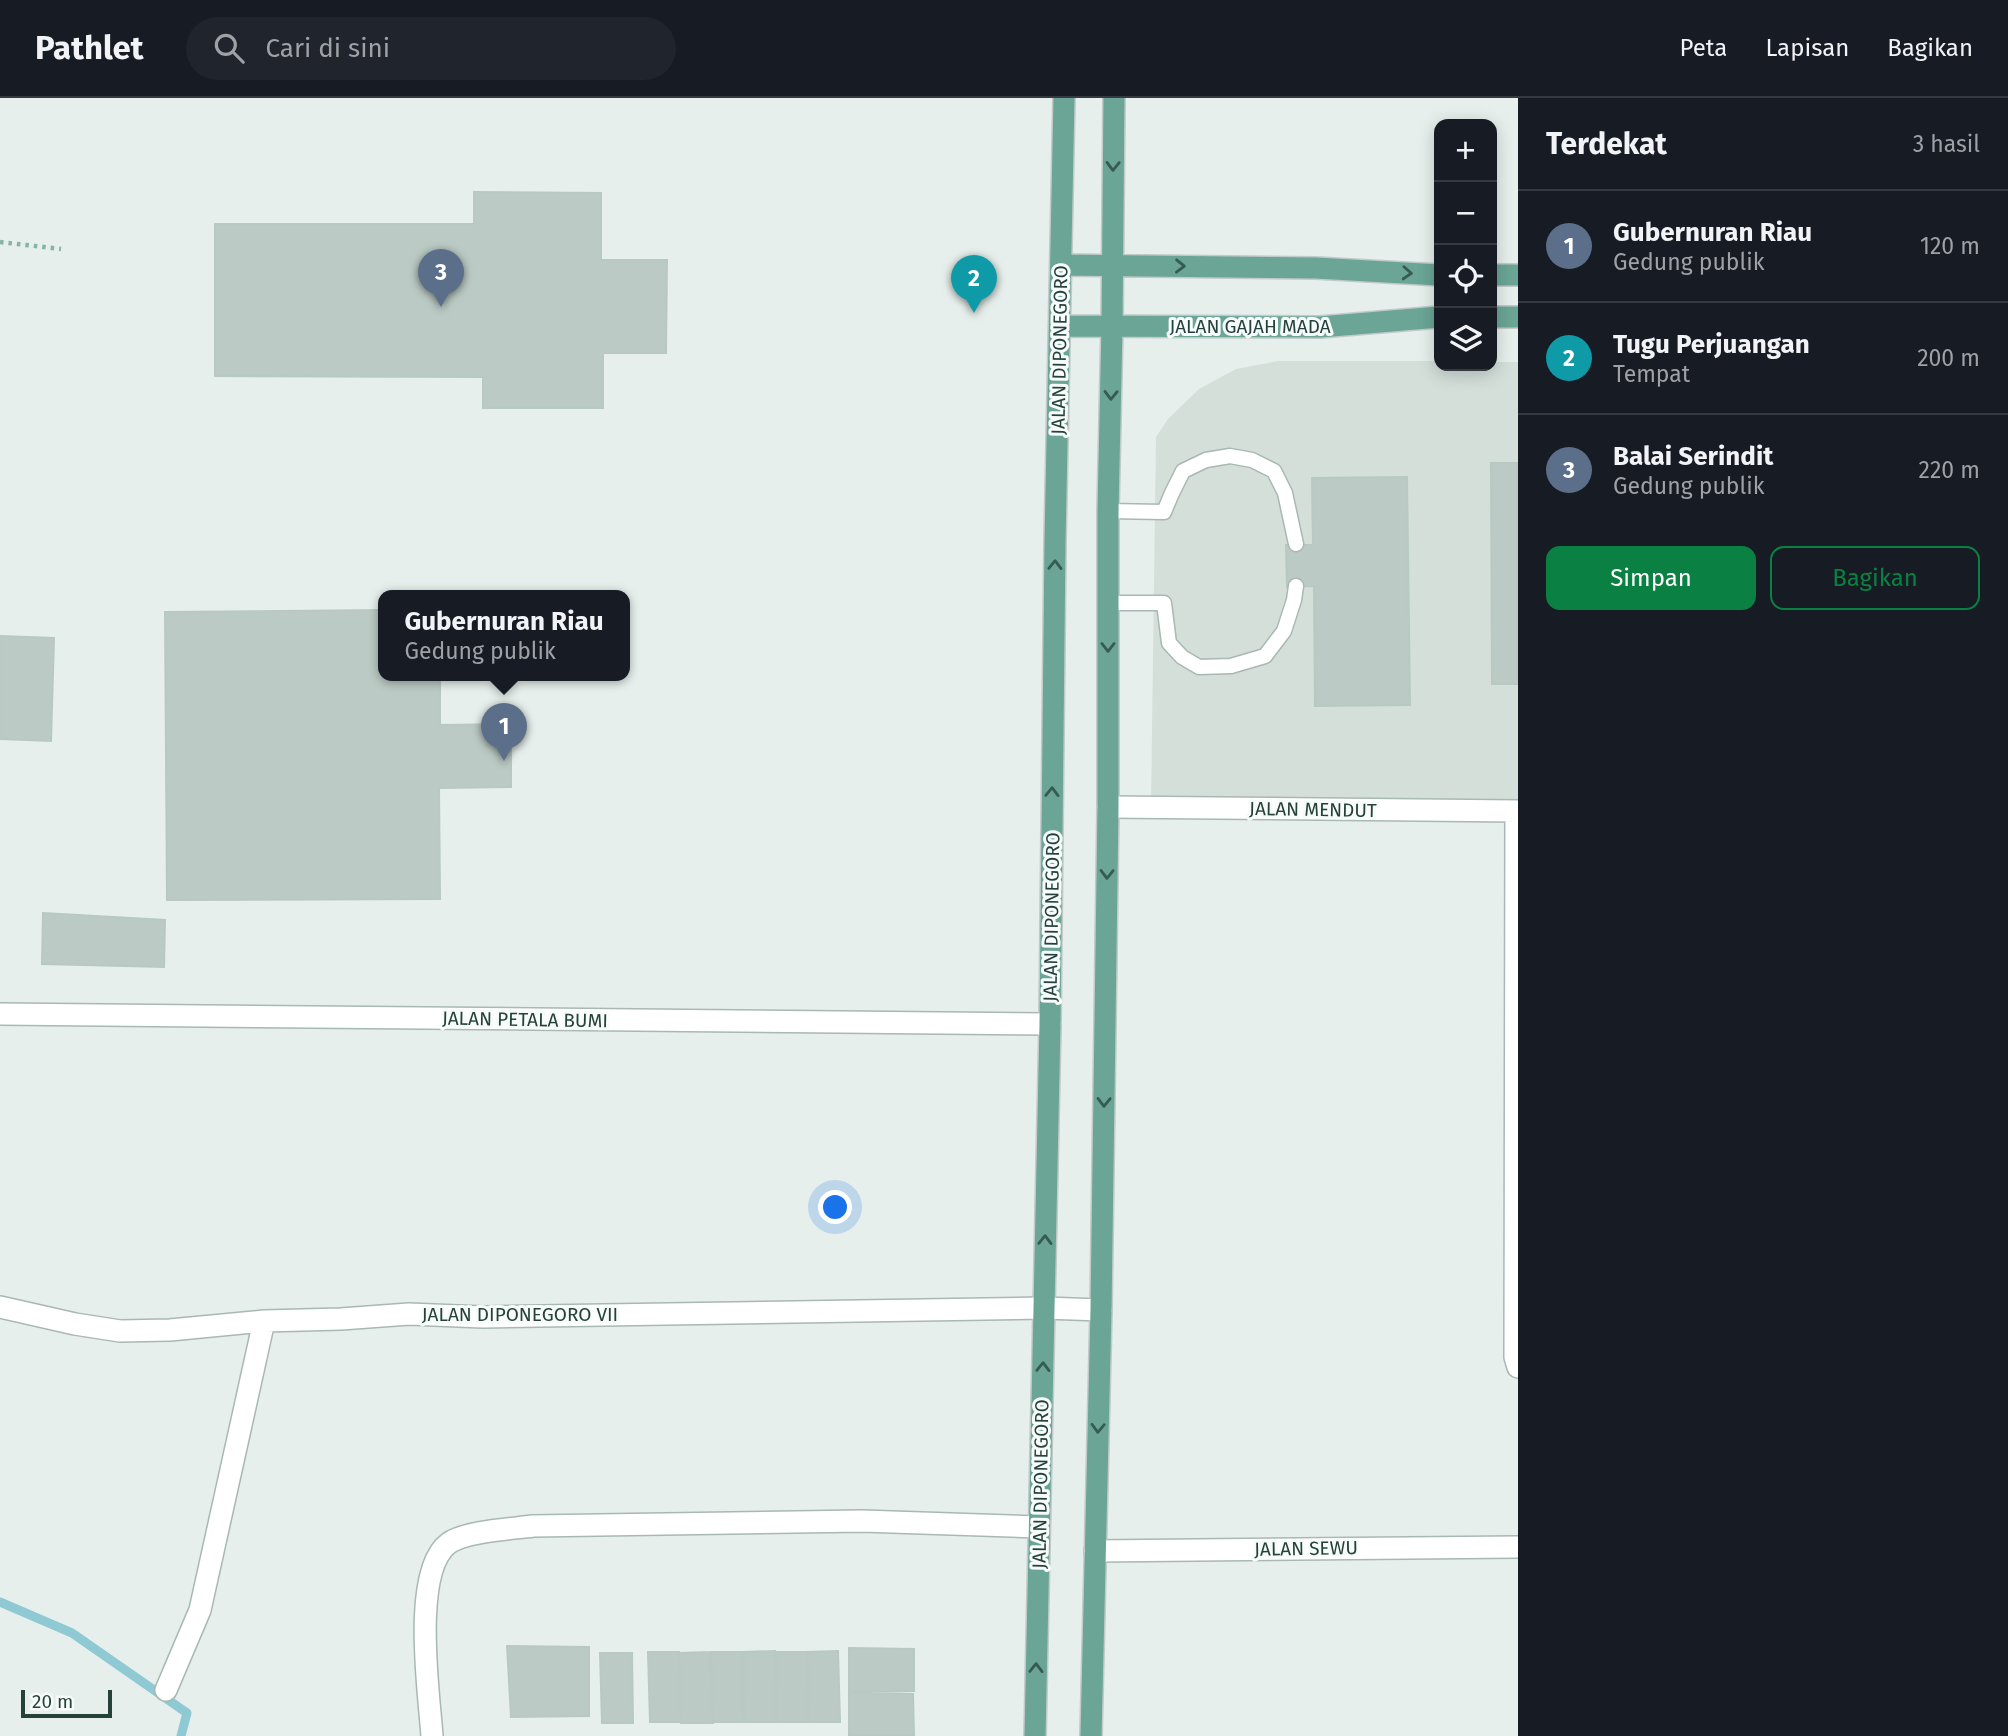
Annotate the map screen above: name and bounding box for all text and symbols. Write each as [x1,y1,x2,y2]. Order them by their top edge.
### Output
search box [186,17,676,80]
text: Pathlet [35,28,144,68]
icon: search [210,29,248,67]
text: Cari di sini [266,33,390,64]
text: Peta [1680,34,1727,62]
text: Lapisan [1765,34,1849,62]
text: Bagikan [1887,34,1973,62]
map controls [1434,119,1497,371]
button: + [1434,119,1497,182]
text: Terdekat [1546,126,1667,162]
text: 3 hasil [1913,130,1980,158]
one-way arrow [1105,161,1121,172]
button: − [1434,182,1497,245]
text: Gubernuran Riau [1613,217,1812,248]
text: 1 [1564,232,1574,260]
text: 120 m [1920,232,1980,260]
button: locate [1434,245,1497,308]
text: Gedung publik [1613,248,1764,276]
pin: 3 [418,249,464,307]
pin: 2 [951,255,997,313]
one-way arrow [1175,258,1186,274]
street label: JALAN DIPONEGORO [1047,265,1072,435]
one-way arrow [1402,265,1413,280]
button: layers [1434,308,1497,371]
street label: JALAN GAJAH MADA [1169,315,1331,338]
text: Tugu Perjuangan [1613,329,1810,360]
text: 2 [1563,344,1575,372]
text: 200 m [1917,344,1980,372]
text: Tempat [1613,360,1690,388]
one-way arrow [1103,390,1118,401]
text: Balai Serindit [1613,441,1773,472]
text: 3 [1563,456,1575,484]
text: 220 m [1919,456,1980,484]
text: Gedung publik [1613,472,1764,500]
button: Simpan [1546,546,1756,610]
button: Bagikan [1770,546,1980,610]
one-way arrow [1047,559,1063,569]
popup [378,590,630,681]
text: Gubernuran Riau [404,606,604,637]
text: Gedung publik [404,637,556,665]
one-way arrow [1100,642,1116,653]
pin: 1 [481,703,527,761]
one-way arrow [1045,786,1060,797]
street label: JALAN MENDUT [1249,797,1377,822]
street label: JALAN DIPONEGORO [1039,832,1064,1002]
one-way arrow [1099,870,1115,880]
street label: JALAN PETALA BUMI [442,1007,608,1032]
one-way arrow [1096,1097,1112,1108]
your location [818,1190,852,1224]
one-way arrow [1038,1234,1053,1245]
street label: JALAN DIPONEGORO VII [422,1303,618,1326]
one-way arrow [1035,1361,1050,1372]
street label: JALAN DIPONEGORO [1028,1399,1053,1569]
one-way arrow [1090,1423,1106,1433]
street label: JALAN SEWU [1254,1536,1358,1561]
one-way arrow [1028,1662,1044,1673]
scale bar [21,1687,112,1719]
text: 20 m [32,1690,73,1713]

